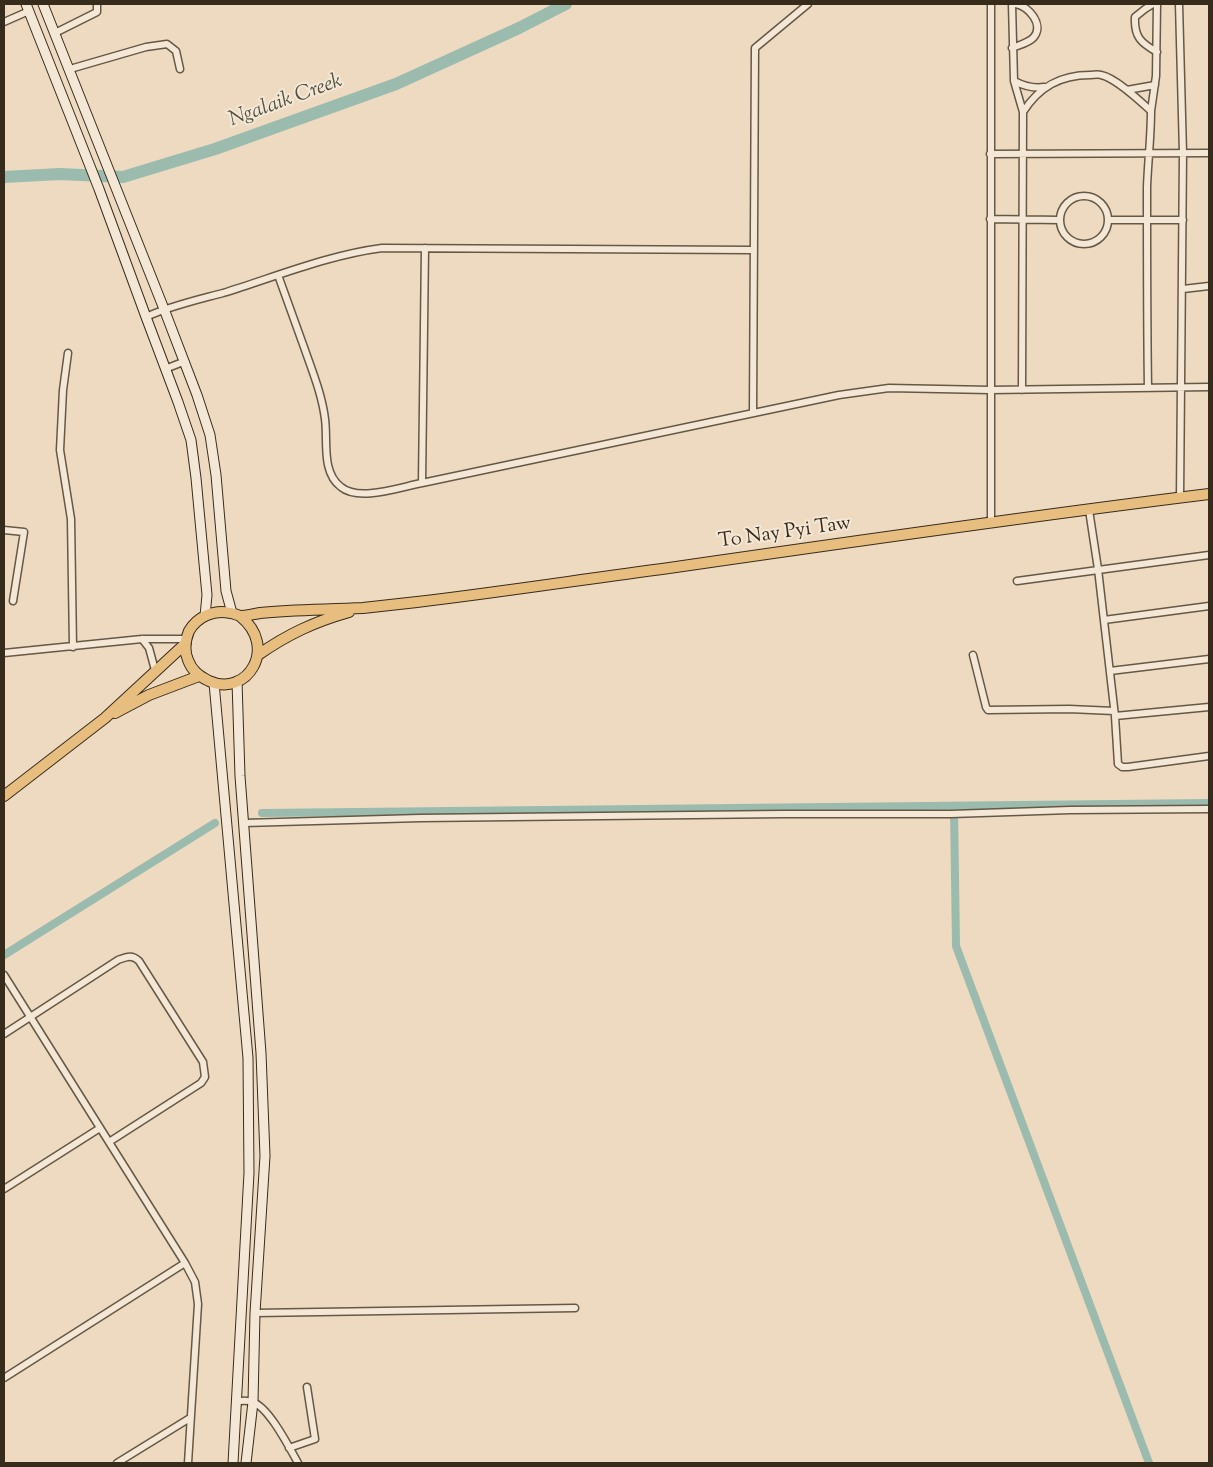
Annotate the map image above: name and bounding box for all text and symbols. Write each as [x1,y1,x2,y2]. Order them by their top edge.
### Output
water label: Ngalaik Creek [226,70,346,134]
street label: To Nay Pyi Taw [717,513,853,555]

